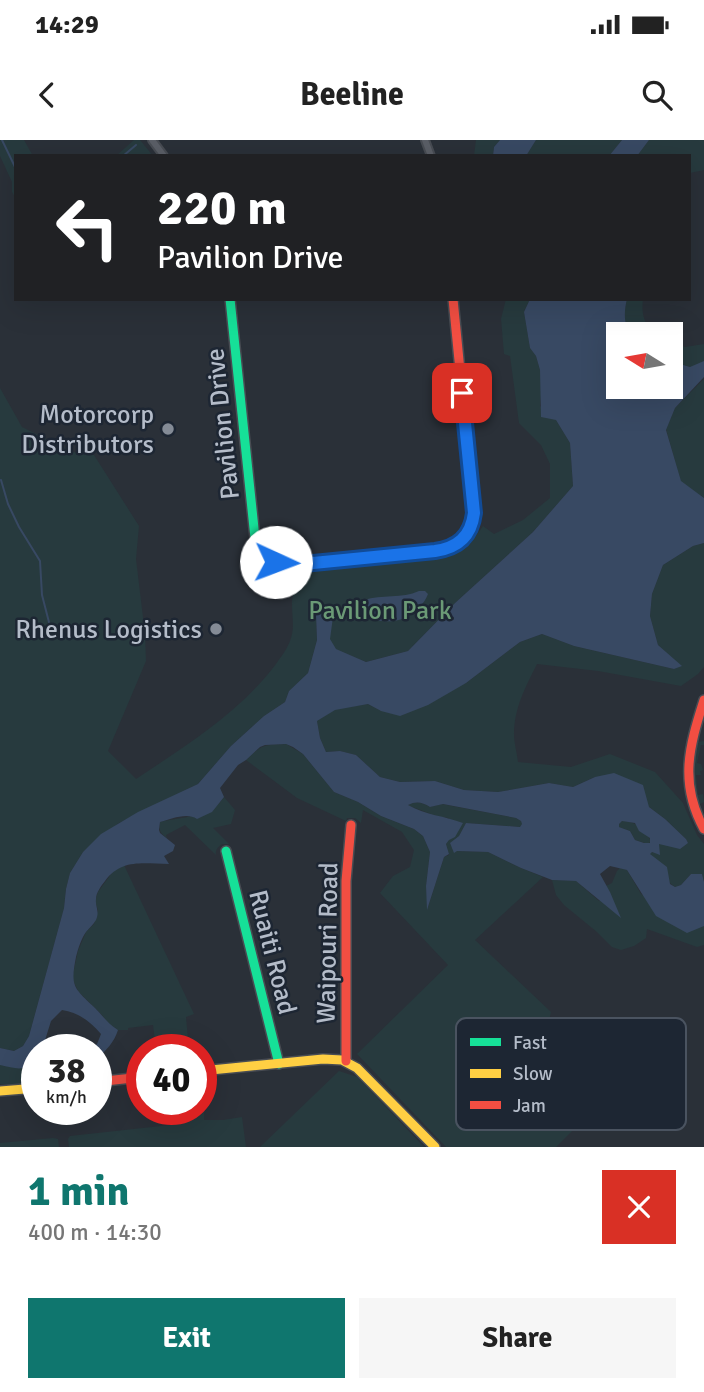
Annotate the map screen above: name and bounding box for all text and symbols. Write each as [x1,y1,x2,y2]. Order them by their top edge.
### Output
text: 14:29 [35,9,99,41]
text: Beeline [300,75,404,114]
icon: back [28,76,66,114]
icon: search [638,76,676,114]
text: 220 m [157,178,287,238]
icon: left [42,182,133,273]
text: Pavilion Drive [157,238,344,277]
north arrow [606,322,682,399]
map controls [606,322,683,399]
street label: Pavilion Drive [199,347,247,501]
pin [432,363,492,423]
icon: arrive [443,374,481,412]
place label: Motorcorp Distributors [21,399,154,461]
marker: Motorcorp Distributors [160,421,176,437]
position arrow [239,525,313,599]
park label: Pavilion Park [308,595,452,627]
place label: Rhenus Logistics [15,614,202,646]
marker: Rhenus Logistics [208,621,224,637]
street label: Waipouri Road [311,862,345,1024]
street label: Ruaiti Road [241,887,303,1018]
legend [456,1018,686,1130]
text: Fast [513,1031,547,1055]
speed limit sign: 40 [126,1034,217,1125]
text: 38 [48,1049,85,1092]
text: Slow [513,1062,553,1086]
text: km/h [46,1086,87,1108]
text: Jam [513,1094,546,1118]
text: 1 min [28,1166,129,1217]
button: close [602,1170,676,1244]
text: 400 m · 14:30 [28,1218,162,1247]
button: Exit [28,1298,345,1378]
button: Share [359,1298,676,1378]

